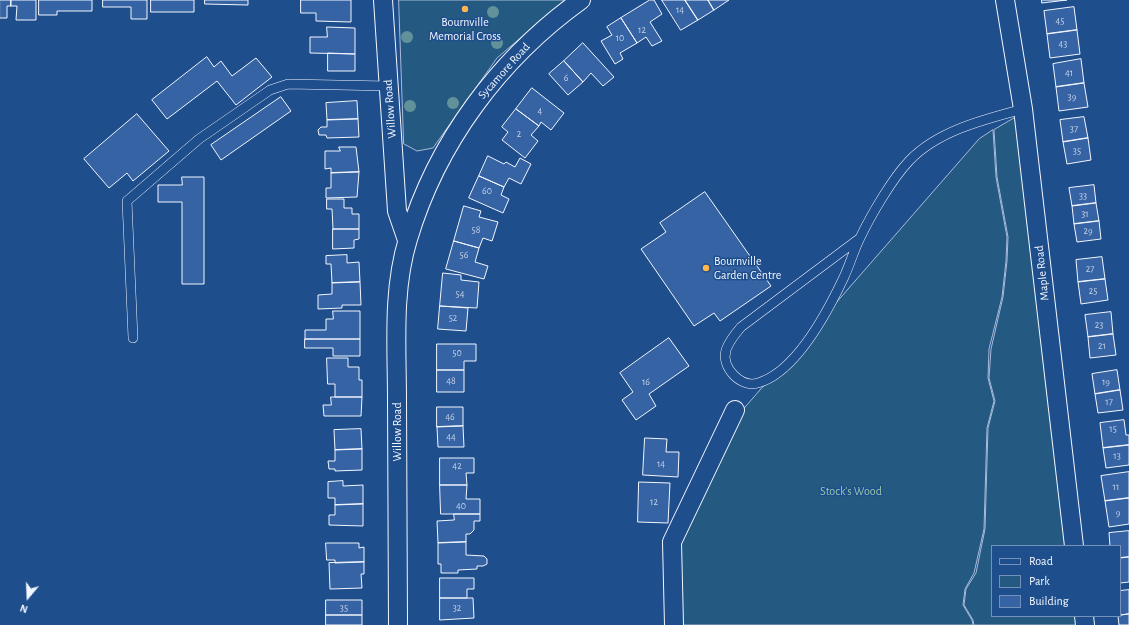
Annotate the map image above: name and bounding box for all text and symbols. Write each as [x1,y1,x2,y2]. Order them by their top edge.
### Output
marker: Bournville Memorial Cross [460,4,470,14]
house number: 14 [676,4,684,16]
place label: Bournville Memorial Cross [429,15,501,43]
house number: 45 [1056,15,1064,27]
house number: 12 [638,24,646,36]
house number: 10 [616,32,624,44]
house number: 43 [1059,38,1067,50]
street label: Sycamore Road [475,40,533,102]
house number: 41 [1065,67,1073,79]
house number: 6 [564,72,568,84]
street label: Willow Road [381,79,399,139]
house number: 39 [1068,91,1076,103]
house number: 4 [538,105,542,117]
house number: 37 [1070,123,1078,135]
house number: 2 [517,128,521,140]
house number: 35 [1073,145,1081,157]
house number: 60 [482,185,492,197]
house number: 33 [1079,190,1087,202]
house number: 31 [1081,208,1089,220]
house number: 58 [472,224,480,236]
house number: 29 [1083,225,1093,237]
street label: Maple Road [1032,245,1052,301]
house number: 56 [460,249,468,261]
place label: Bournville Garden Centre [714,254,781,282]
marker: Bournville Garden Centre [701,263,711,273]
house number: 27 [1086,263,1094,275]
house number: 25 [1089,285,1097,297]
house number: 54 [456,288,464,300]
house number: 52 [449,312,457,324]
house number: 23 [1095,319,1103,331]
house number: 21 [1098,340,1106,352]
house number: 50 [452,347,462,359]
house number: 48 [446,375,456,387]
house number: 16 [642,376,650,388]
house number: 19 [1102,376,1110,388]
house number: 17 [1105,396,1113,408]
street label: Willow Road [390,402,404,462]
house number: 46 [445,411,455,423]
house number: 15 [1109,423,1117,435]
house number: 44 [446,431,456,443]
house number: 13 [1113,450,1121,462]
house number: 14 [657,458,665,470]
house number: 42 [452,460,462,472]
house number: 11 [1113,481,1119,493]
park label: Stock's Wood [820,484,882,498]
house number: 12 [650,496,658,508]
house number: 40 [456,500,466,512]
house number: 9 [1116,507,1120,519]
legend [991,545,1121,617]
text: Road [1029,555,1053,567]
text: Park [1029,575,1050,587]
north arrow [8,577,48,617]
text: Building [1029,595,1069,607]
text: N [19,602,29,615]
house number: 35 [340,602,348,614]
house number: 32 [453,602,461,614]

